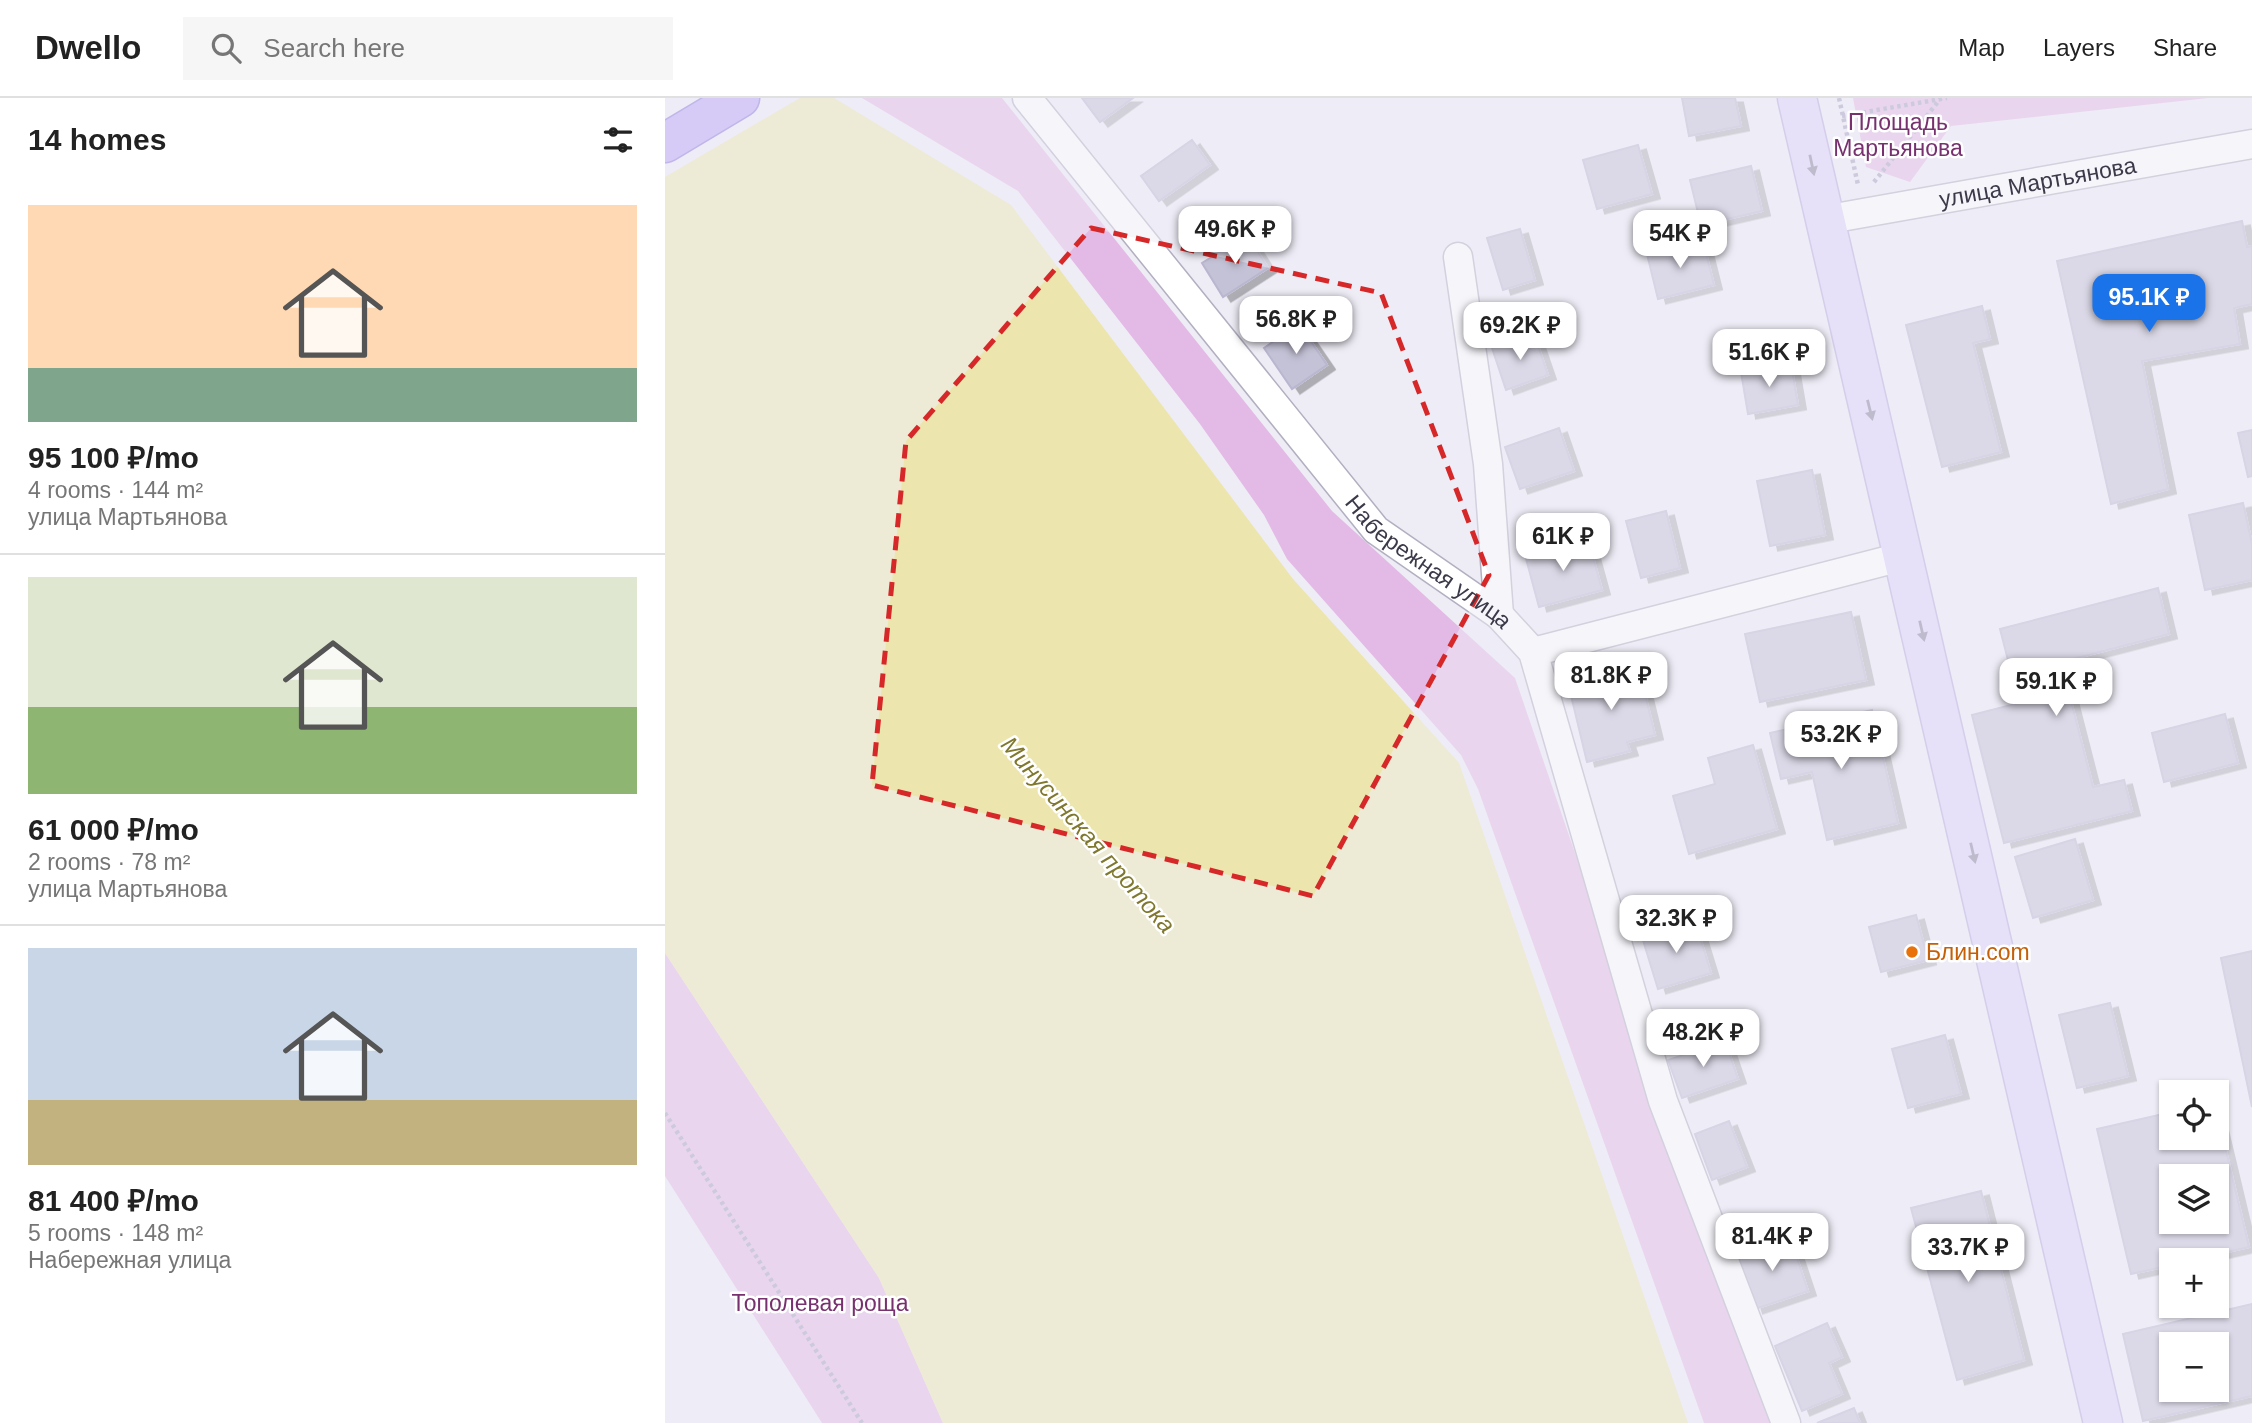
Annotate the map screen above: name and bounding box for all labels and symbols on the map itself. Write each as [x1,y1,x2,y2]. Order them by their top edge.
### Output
park label: Площадь Мартьянова [1833,109,1963,161]
street label: улица Мартьянова [1937,152,2138,212]
one-way arrow [1806,154,1817,176]
pin: 49.6K ₽ [1170,206,1300,266]
pin: 54K ₽ [1631,211,1729,270]
pin: 95.1K ₽ [2084,274,2214,334]
pin: 56.8K ₽ [1231,296,1361,356]
pin: 69.2K ₽ [1455,302,1585,362]
pin: 51.6K ₽ [1704,330,1834,389]
one-way arrow [1865,399,1876,421]
street label: Набережная улица [1340,490,1517,633]
pin: 61K ₽ [1514,514,1612,573]
one-way arrow [1917,620,1928,642]
pin: 81.8K ₽ [1546,652,1676,712]
pin: 59.1K ₽ [1991,658,2121,718]
pin: 53.2K ₽ [1776,712,1906,771]
water label: Минусинская протока [996,731,1181,938]
one-way arrow [1968,842,1979,864]
pin: 32.3K ₽ [1611,896,1741,955]
place label: Блин.com [1926,939,2030,965]
marker: Блин.com [1904,944,1920,960]
pin: 48.2K ₽ [1638,1010,1768,1069]
pin: 81.4K ₽ [1707,1214,1837,1273]
pin: 33.7K ₽ [1903,1224,2033,1284]
park label: Тополевая роща [732,1290,909,1316]

